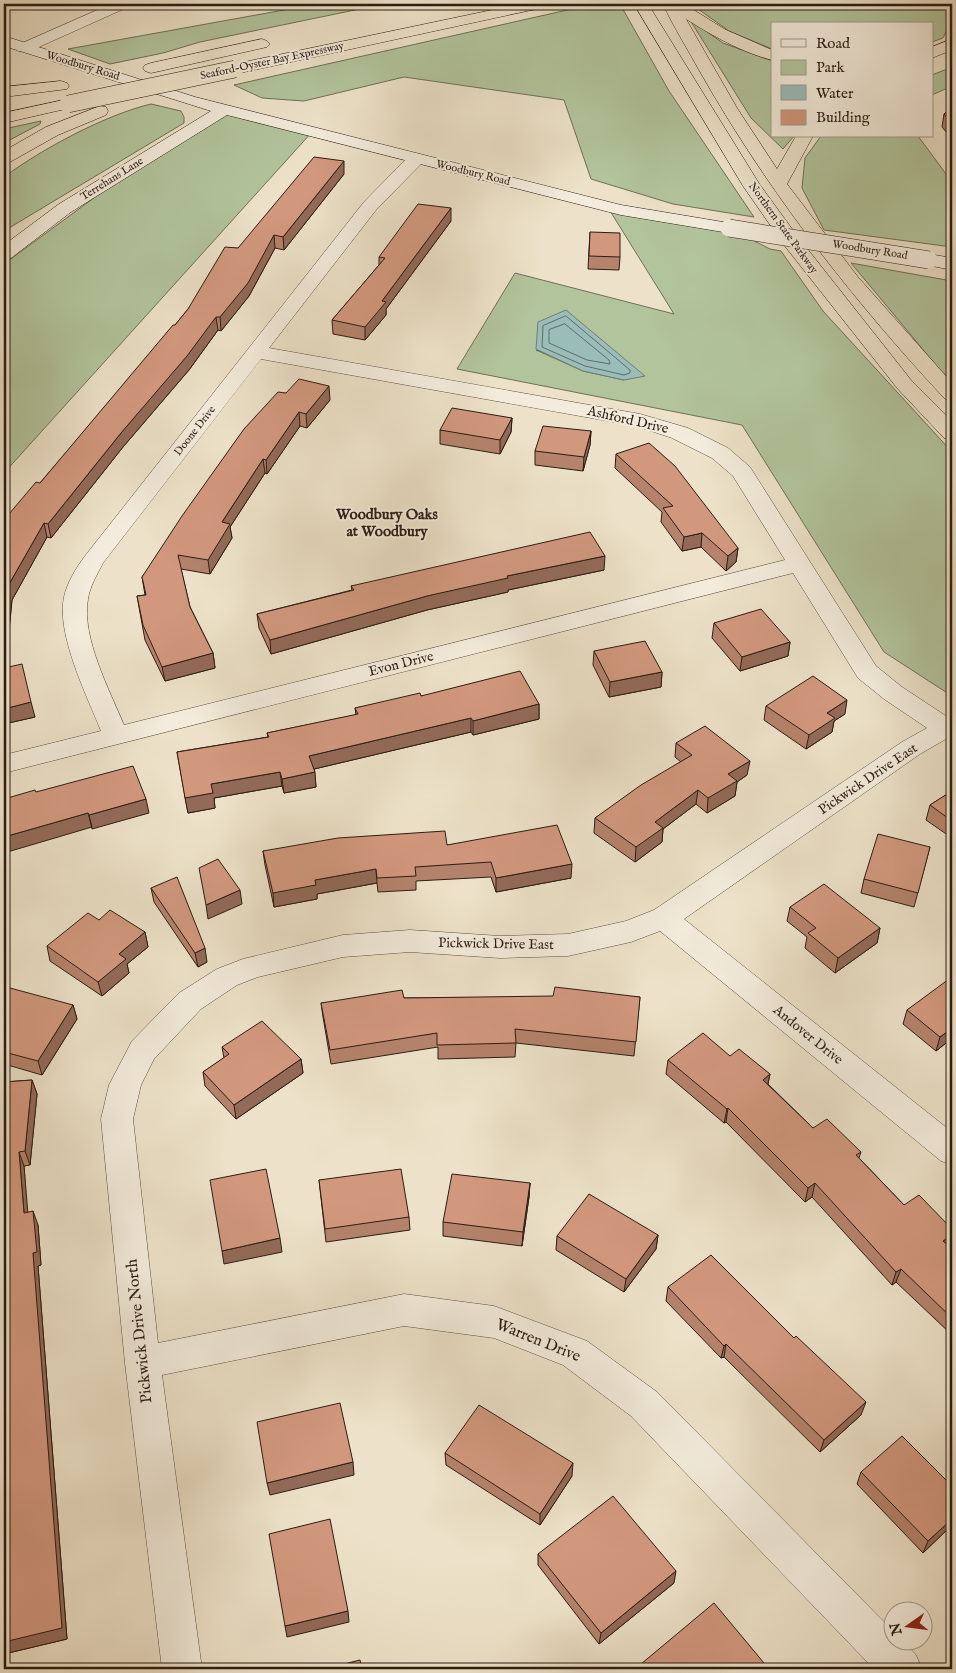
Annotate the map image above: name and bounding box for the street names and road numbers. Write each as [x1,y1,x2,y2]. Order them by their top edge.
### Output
street label: Seaford-Oyster Bay Expressway [199,39,346,83]
street label: Woodbury Road [45,48,121,84]
street label: Terrehans Lane [78,154,146,204]
street label: Woodbury Road [434,157,512,189]
street label: Northern State Parkway [745,180,821,277]
street label: Woodbury Road [831,237,909,263]
street label: Ashford Drive [585,402,671,438]
street label: Doone Drive [171,403,219,459]
street label: Evon Drive [367,647,436,681]
street label: Pickwick Drive East [815,739,921,819]
street label: Pickwick Drive East [438,934,554,954]
street label: Andover Drive [768,1001,847,1069]
street label: Pickwick Drive North [122,1257,158,1404]
street label: Warren Drive [493,1315,583,1367]

